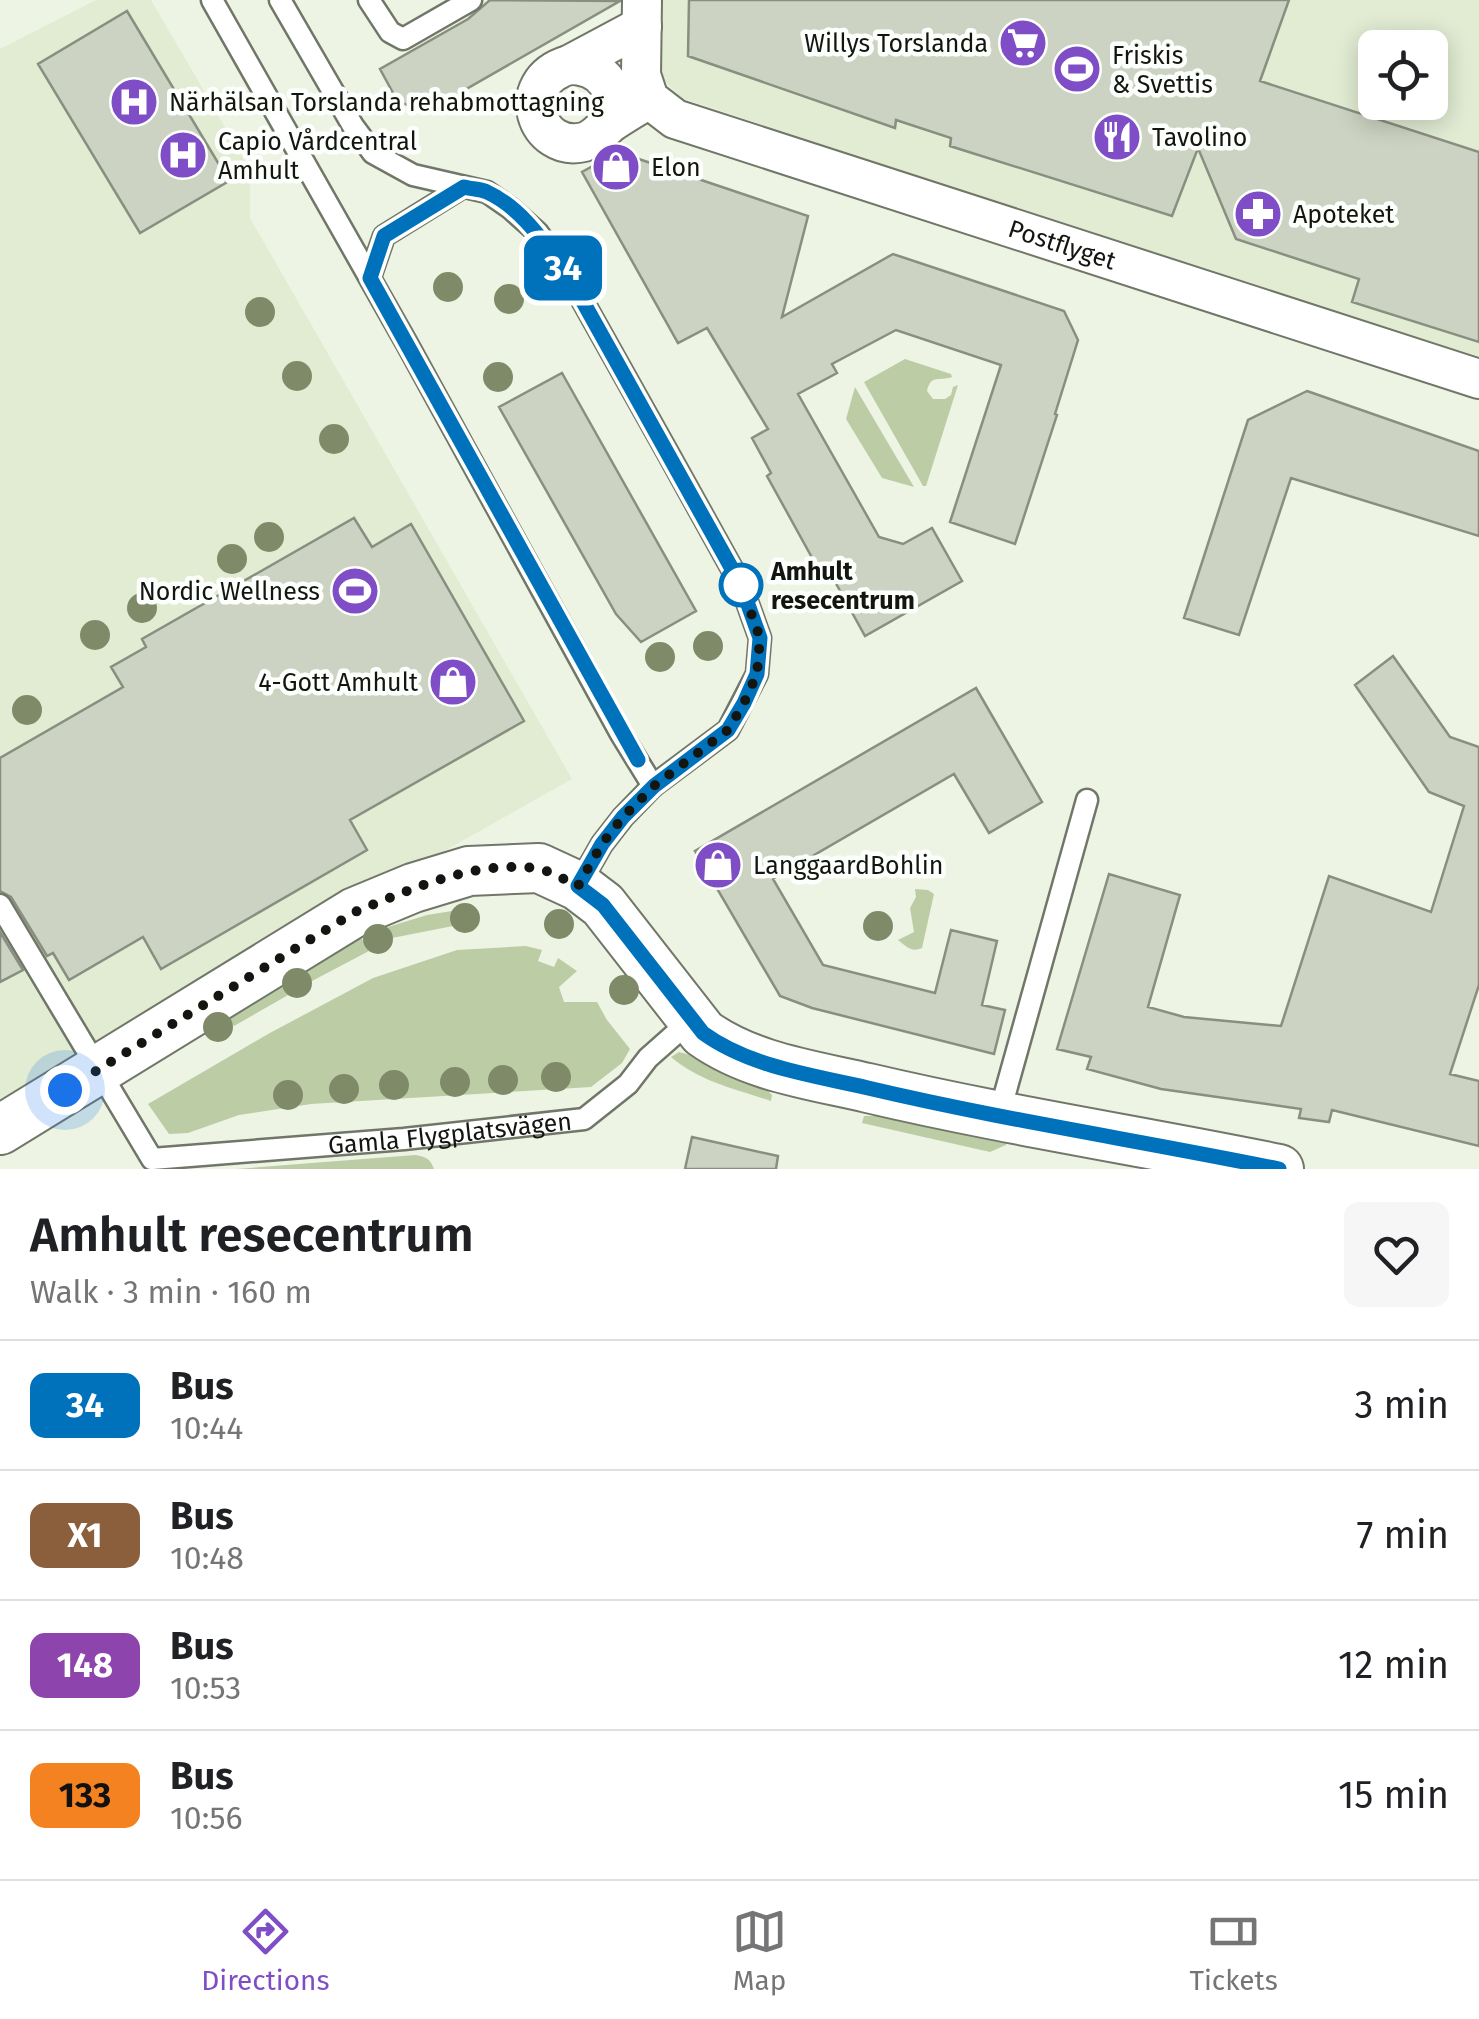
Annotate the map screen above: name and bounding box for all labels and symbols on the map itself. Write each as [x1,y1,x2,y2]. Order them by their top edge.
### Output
supermarket icon: Willys Torslanda [997,17,1049,69]
place label: Willys Torslanda [804,29,988,59]
place label: Friskis & Svettis [1112,41,1213,100]
sports icon: Friskis & Svettis [1051,43,1103,95]
hospital icon: Närhälsan Torslanda rehabmottagning [108,76,160,128]
place label: Närhälsan Torslanda rehabmottagning [169,88,604,118]
restaurant icon: Tavolino [1091,111,1143,163]
place label: Tavolino [1152,123,1247,153]
place label: Capio Vårdcentral Amhult [218,127,417,186]
hospital icon: Capio Vårdcentral Amhult [157,129,209,181]
shop icon: Elon [590,141,642,193]
place label: Elon [651,153,701,183]
pharmacy icon: Apoteket [1232,188,1284,240]
place label: Apoteket [1293,200,1395,230]
street label: Postflyget [1004,214,1120,277]
line badge: 34 [518,236,608,300]
place label: Amhult resecentrum [770,557,915,616]
marker: Amhult resecentrum [720,564,762,606]
sports icon: Nordic Wellness [329,565,381,617]
place label: Nordic Wellness [139,577,320,607]
shop icon: 4-Gott Amhult [427,656,479,708]
place label: 4-Gott Amhult [258,668,419,698]
shop icon: LanggaardBohlin [692,839,744,891]
place label: LanggaardBohlin [753,851,943,881]
your location [40,1065,90,1115]
street label: Gamla Flygplatsvägen [327,1106,573,1161]

